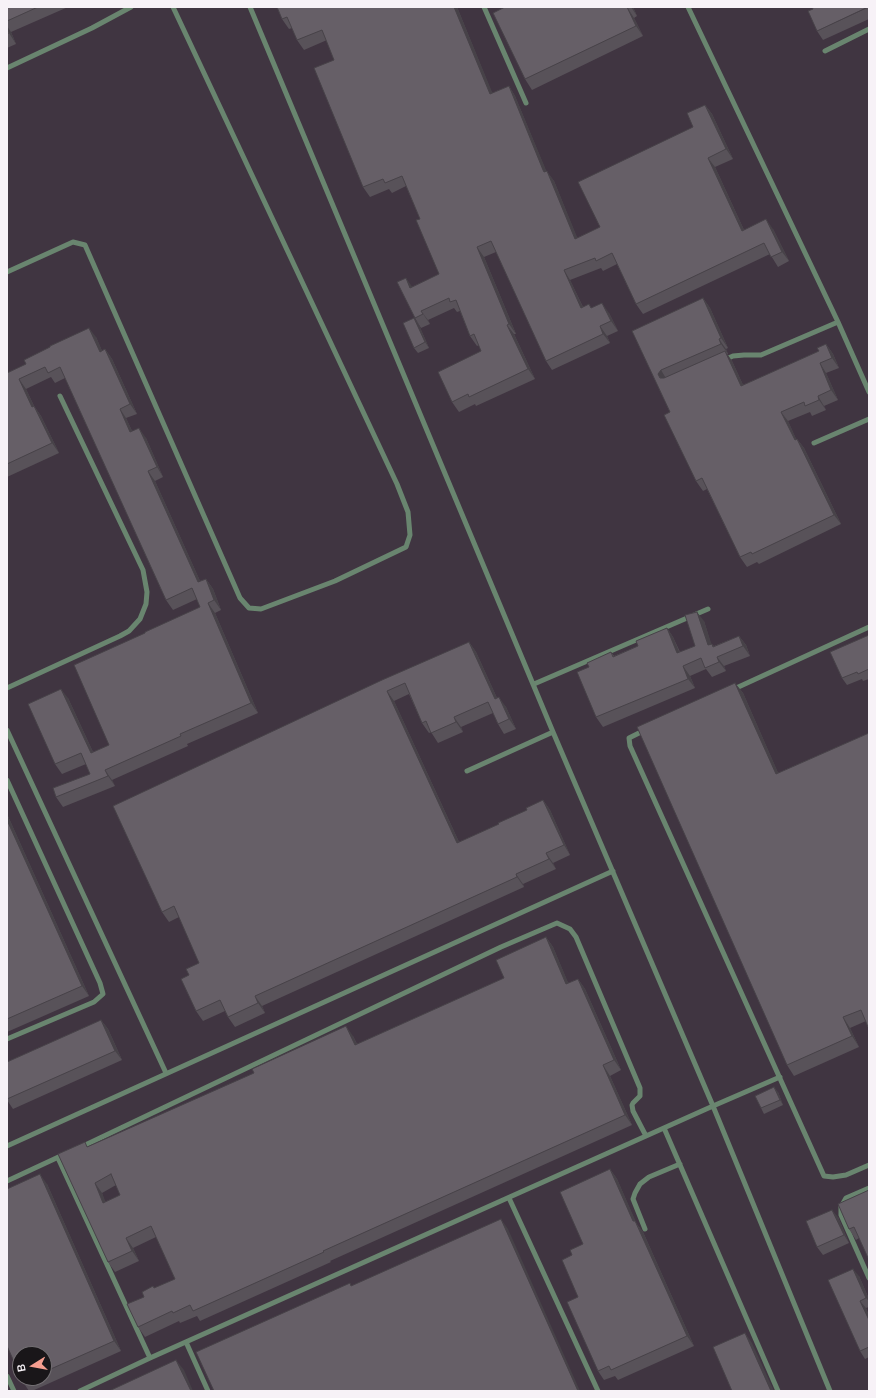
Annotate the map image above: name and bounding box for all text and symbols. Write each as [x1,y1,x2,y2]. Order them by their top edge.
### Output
north arrow [12,1346,52,1386]
text: B [14,1363,29,1373]

